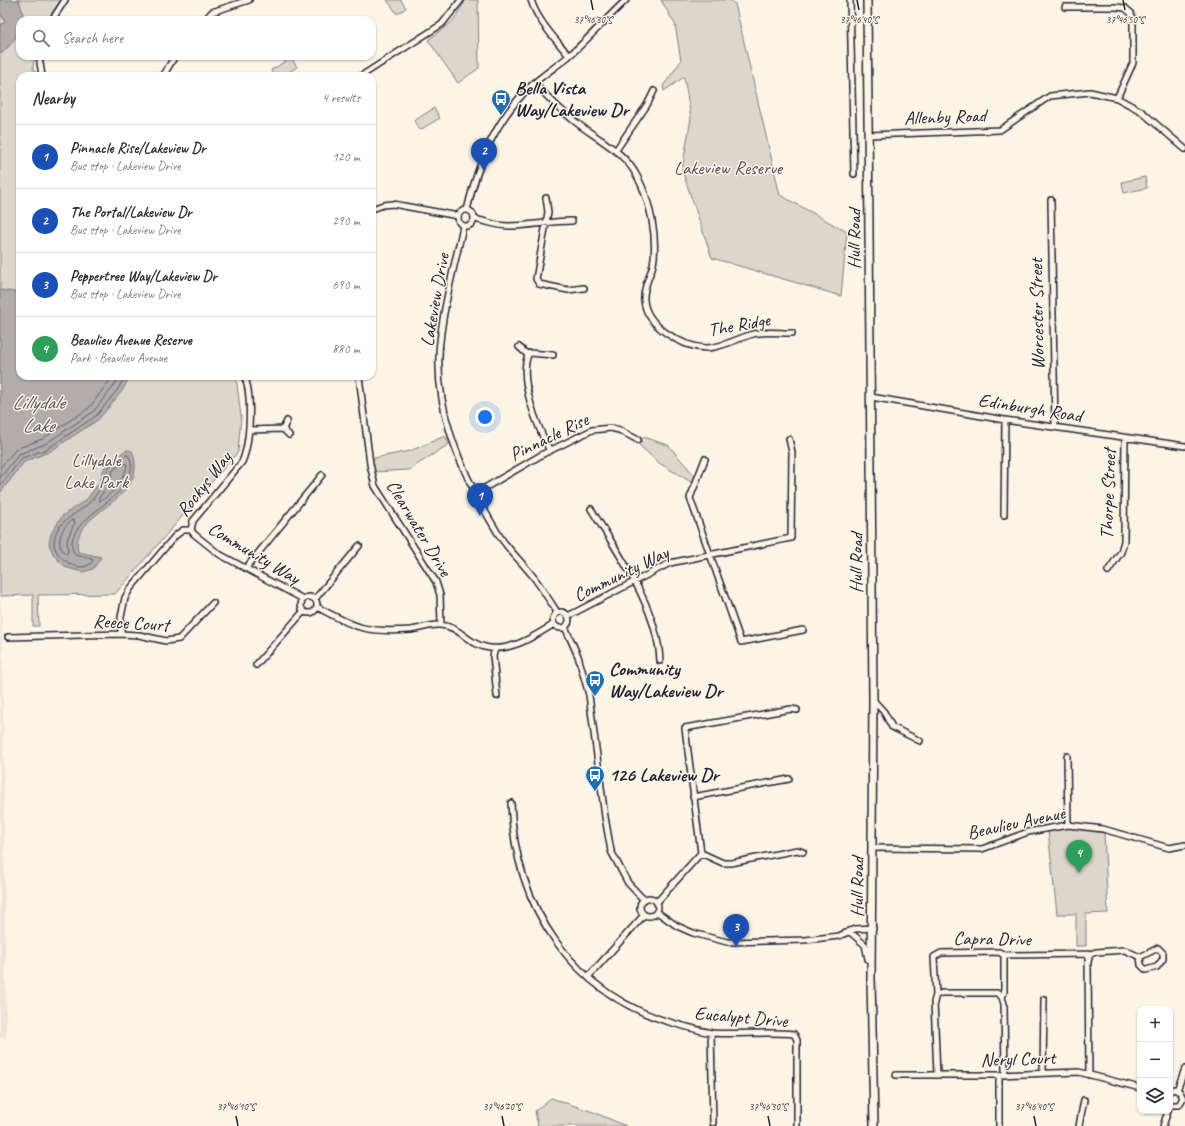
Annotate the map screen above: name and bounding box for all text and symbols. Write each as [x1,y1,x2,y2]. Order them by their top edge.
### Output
text: 37°46'30"S [574,13,614,26]
text: 37°46'40"S [840,13,880,26]
text: 37°46'50"S [1106,13,1146,26]
search box [16,16,376,60]
icon: search [30,27,52,49]
text: Search here [62,29,123,48]
place label: Bella Vista Way/Lakeview Dr [515,76,631,122]
text: Nearby [32,88,75,109]
bus stop icon: Bella Vista Way/Lakeview Dr [490,88,512,116]
text: 4 results [322,90,360,106]
street label: Allenby Road [904,103,989,130]
pin: 2 [471,138,497,171]
text: Pinnacle Rise/Lakeview Dr [70,139,206,158]
text: 1 [42,149,48,165]
text: 120 m [332,149,360,165]
park label: Lakeview Reserve [674,156,784,180]
text: Bus stop · Lakeview Drive [70,158,180,174]
text: The Portal/Lakeview Dr [70,203,192,222]
street label: Hull Road [842,206,866,269]
text: 2 [42,213,48,229]
text: 290 m [332,213,360,229]
text: Bus stop · Lakeview Drive [70,222,180,238]
street label: Lakeview Drive [415,250,455,348]
street label: Worcester Street [1024,256,1050,370]
text: Peppertree Way/Lakeview Dr [70,267,217,286]
text: 3 [42,277,48,293]
text: 690 m [332,277,360,293]
text: Bus stop · Lakeview Drive [70,286,180,302]
street label: The Ridge [706,307,773,342]
text: Beaulieu Avenue Reserve [70,331,192,350]
text: 4 [42,341,48,357]
text: 880 m [332,341,360,357]
text: Park · Beaulieu Avenue [70,350,167,366]
street label: Edinburgh Road [977,388,1087,429]
water label: Lillydale Lake [12,390,67,438]
your location [475,407,495,427]
street label: Pinnacle Rise [506,407,594,466]
street label: Rockys Way [171,445,238,521]
street label: Thorpe Street [1094,446,1122,540]
park label: Lillydale Lake Park [64,448,130,494]
street label: Clearwater Drive [381,475,458,582]
pin: 1 [467,483,493,516]
street label: Community Way [204,516,306,591]
street label: Hull Road [844,530,868,593]
street label: Community Way [569,540,674,607]
street label: Reece Court [92,609,172,637]
place label: Community Way/Lakeview Dr [609,657,725,703]
bus stop icon: Community Way/Lakeview Dr [584,669,606,697]
place label: 126 Lakeview Dr [609,763,721,787]
bus stop icon: 126 Lakeview Dr [584,764,606,792]
street label: Beaulieu Avenue [965,801,1069,845]
pin: 4 [1066,840,1092,873]
street label: Hull Road [845,854,869,917]
pin: 3 [723,914,749,947]
street label: Capra Drive [953,926,1033,952]
street label: Eucalypt Drive [694,1001,790,1033]
map controls [1137,1006,1173,1114]
button: + [1137,1006,1173,1042]
button: − [1137,1042,1173,1078]
street label: Neryl Court [980,1046,1058,1072]
button: layers [1137,1078,1173,1114]
text: 37°46'10"S [217,1100,257,1113]
text: 37°46'20"S [483,1100,523,1113]
text: 37°46'30"S [749,1100,789,1113]
text: 37°46'40"S [1015,1100,1055,1113]

